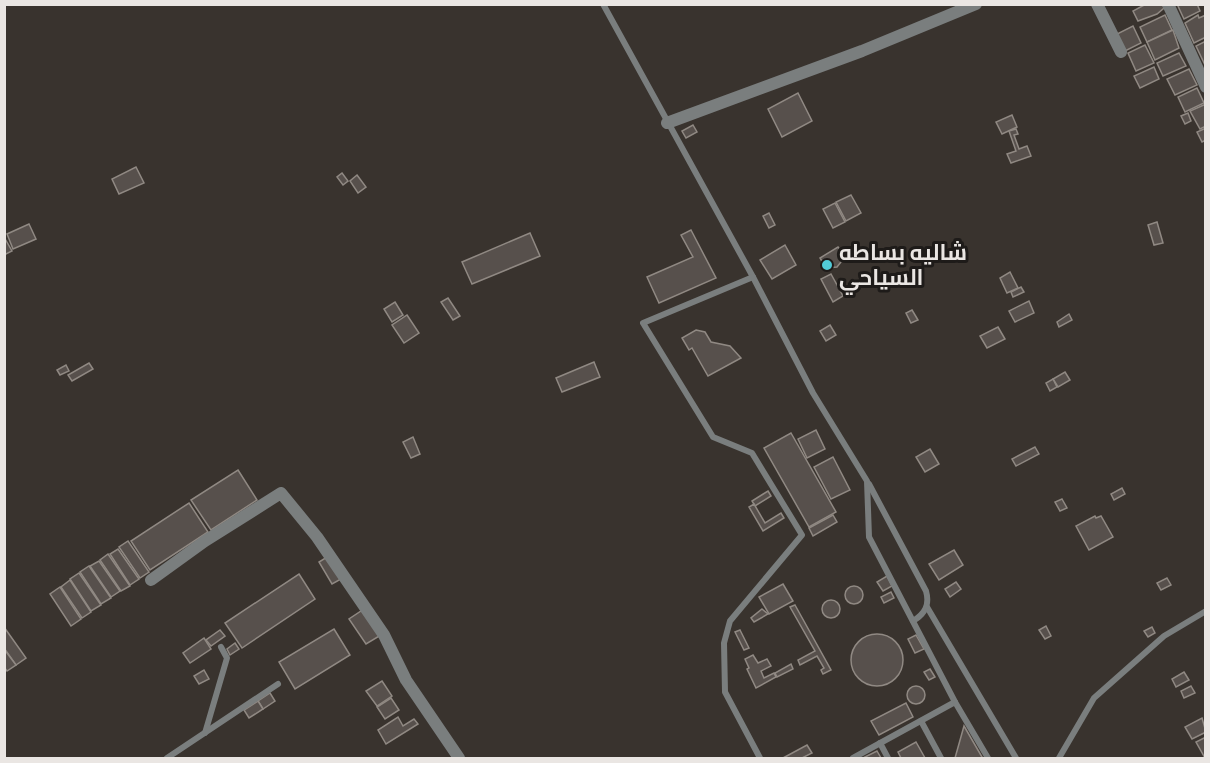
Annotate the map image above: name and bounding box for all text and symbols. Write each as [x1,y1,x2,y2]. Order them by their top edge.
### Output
place label: شاليه بساطه السياحي [839,238,967,295]
marker: شاليه بساطه السياحي [820,258,834,272]

